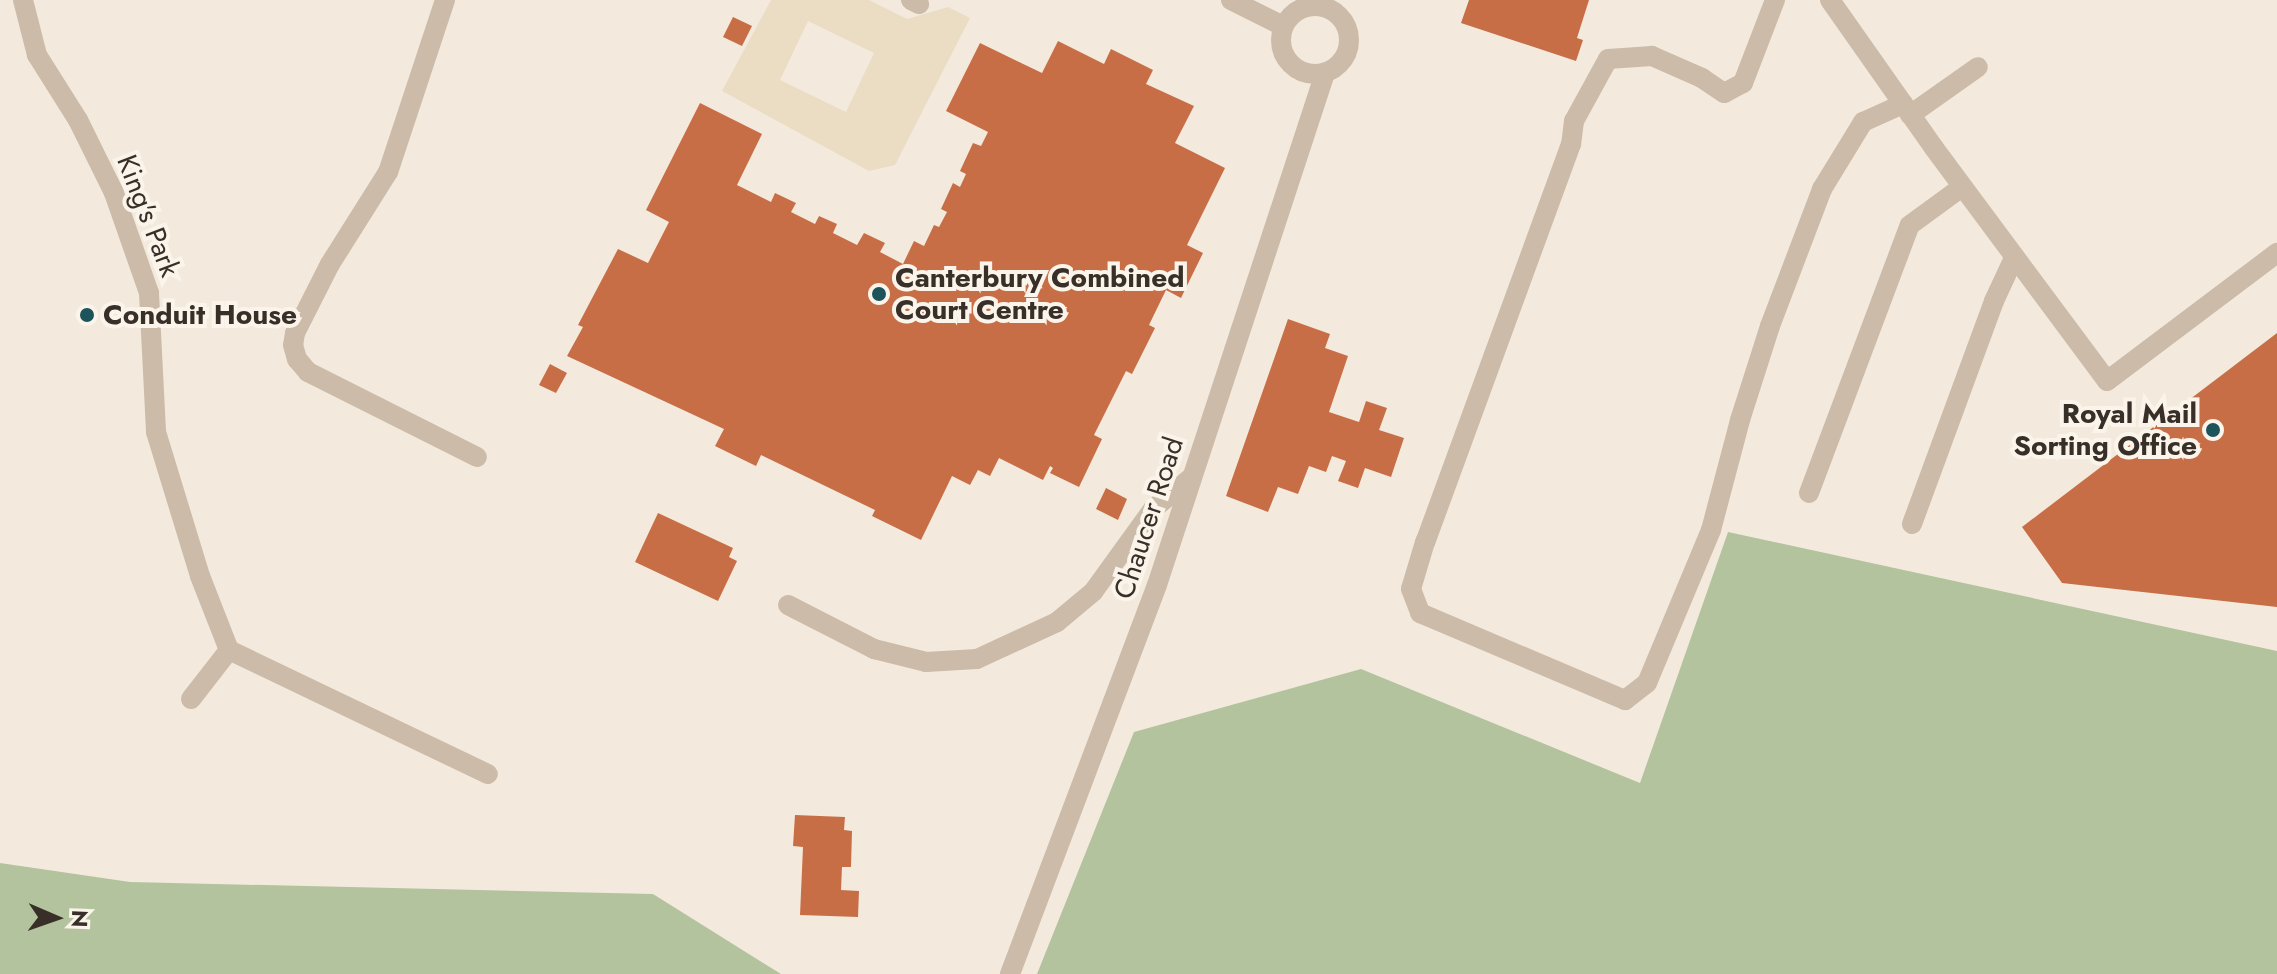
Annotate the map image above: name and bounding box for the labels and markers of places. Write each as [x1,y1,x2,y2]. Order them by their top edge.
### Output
place label: Canterbury Combined Court Centre [895,261,1185,327]
marker: Canterbury Combined Court Centre [870,285,888,303]
place label: Conduit House [103,298,297,332]
marker: Conduit House [78,306,96,324]
place label: Royal Mail Sorting Office [2013,397,2197,463]
marker: Royal Mail Sorting Office [2204,421,2222,439]

